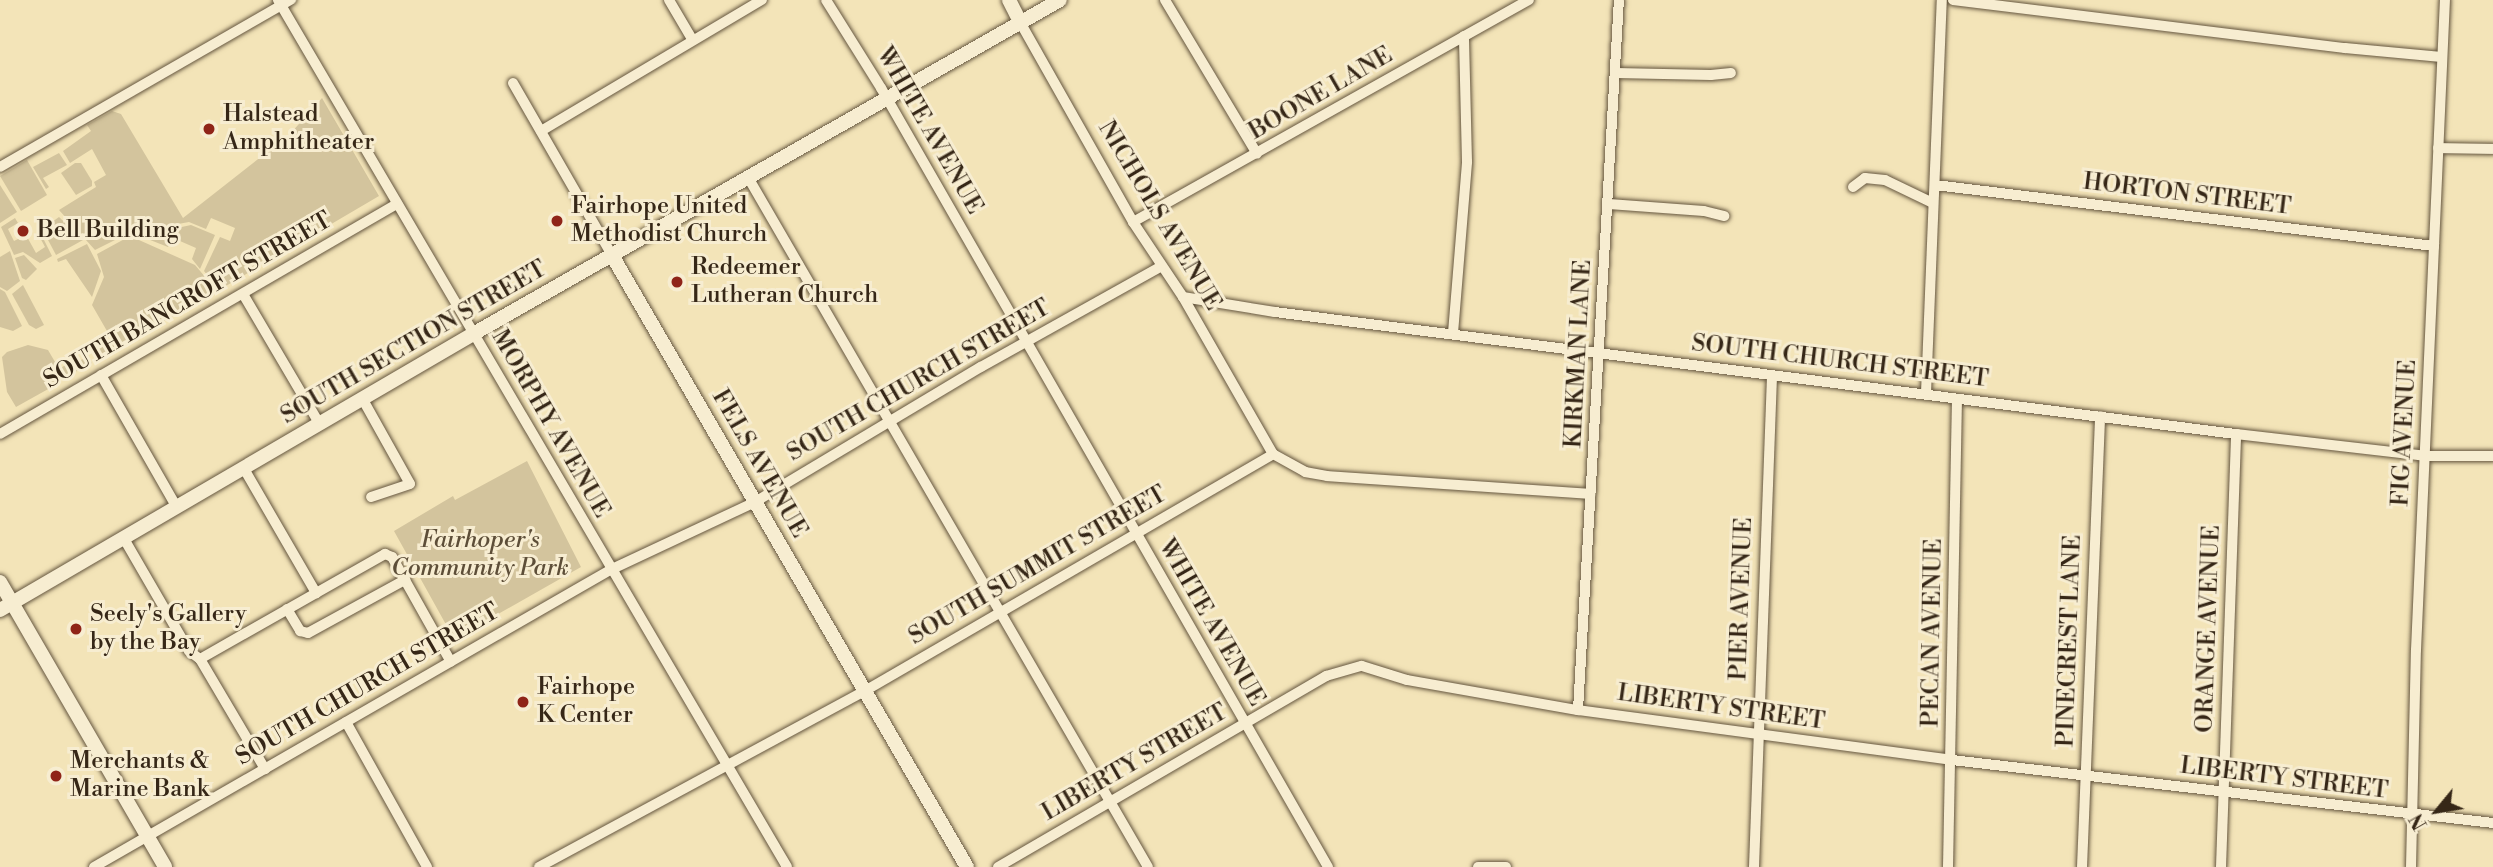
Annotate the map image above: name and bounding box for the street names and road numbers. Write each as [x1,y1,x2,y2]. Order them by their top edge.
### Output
street label: BOONE LANE [1244,41,1398,147]
street label: WHITE AVENUE [869,42,989,220]
street label: NICHOLS AVENUE [1091,116,1227,316]
street label: HORTON STREET [2081,168,2293,222]
street label: SOUTH BANCROFT STREET [39,207,337,395]
street label: SOUTH SECTION STREET [276,255,552,431]
street label: KIRKMAN LANE [1560,259,1598,449]
street label: SOUTH CHURCH STREET [782,294,1056,468]
street label: MORPHY AVENUE [484,325,616,523]
street label: SOUTH CHURCH STREET [1690,329,1990,395]
street label: FIG AVENUE [2387,359,2423,507]
street label: FELS AVENUE [705,385,813,543]
street label: SOUTH SUMMIT STREET [904,480,1172,652]
street label: PIER AVENUE [1725,517,1759,681]
street label: ORANGE AVENUE [2191,525,2227,733]
street label: WHITE AVENUE [1151,534,1271,712]
street label: PINECREST LANE [2052,534,2088,748]
street label: PECAN AVENUE [1917,538,1949,728]
street label: SOUTH CHURCH STREET [231,598,505,772]
street label: LIBERTY STREET [1615,679,1827,737]
street label: LIBERTY STREET [1037,698,1233,828]
street label: LIBERTY STREET [2178,752,2390,806]

